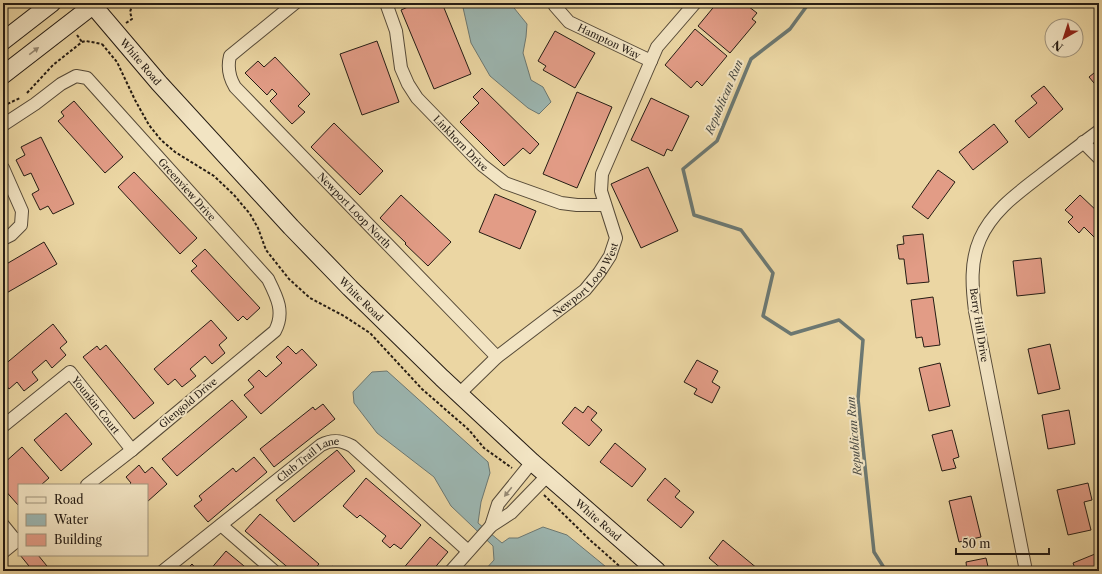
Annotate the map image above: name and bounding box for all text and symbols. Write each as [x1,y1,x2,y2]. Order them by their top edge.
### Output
north arrow [1044,18,1084,58]
street label: Hampton Way [576,21,643,62]
street label: White Road [117,35,164,88]
text: N [1049,37,1066,54]
one-way arrow [29,47,40,55]
water label: Republican Run [702,57,746,137]
street label: Linkhorn Drive [431,112,491,174]
street label: Greenview Drive [156,155,219,224]
street label: Newport Loop North [315,170,395,251]
street label: Newport Loop West [550,240,621,319]
street label: White Road [336,274,386,324]
street label: Berry Hill Drive [967,287,991,364]
street label: Younkin Court [69,373,123,437]
street label: Glengold Drive [156,375,220,431]
water label: Republican Run [844,395,865,477]
street label: Club Trail Lane [274,434,340,484]
legend [18,484,148,556]
one-way arrow [503,486,512,497]
text: Road [54,492,84,507]
street label: White Road [572,495,624,543]
text: Water [53,512,88,527]
scale bar [956,530,1049,556]
text: Building [54,532,102,547]
text: 50 m [962,536,991,551]

